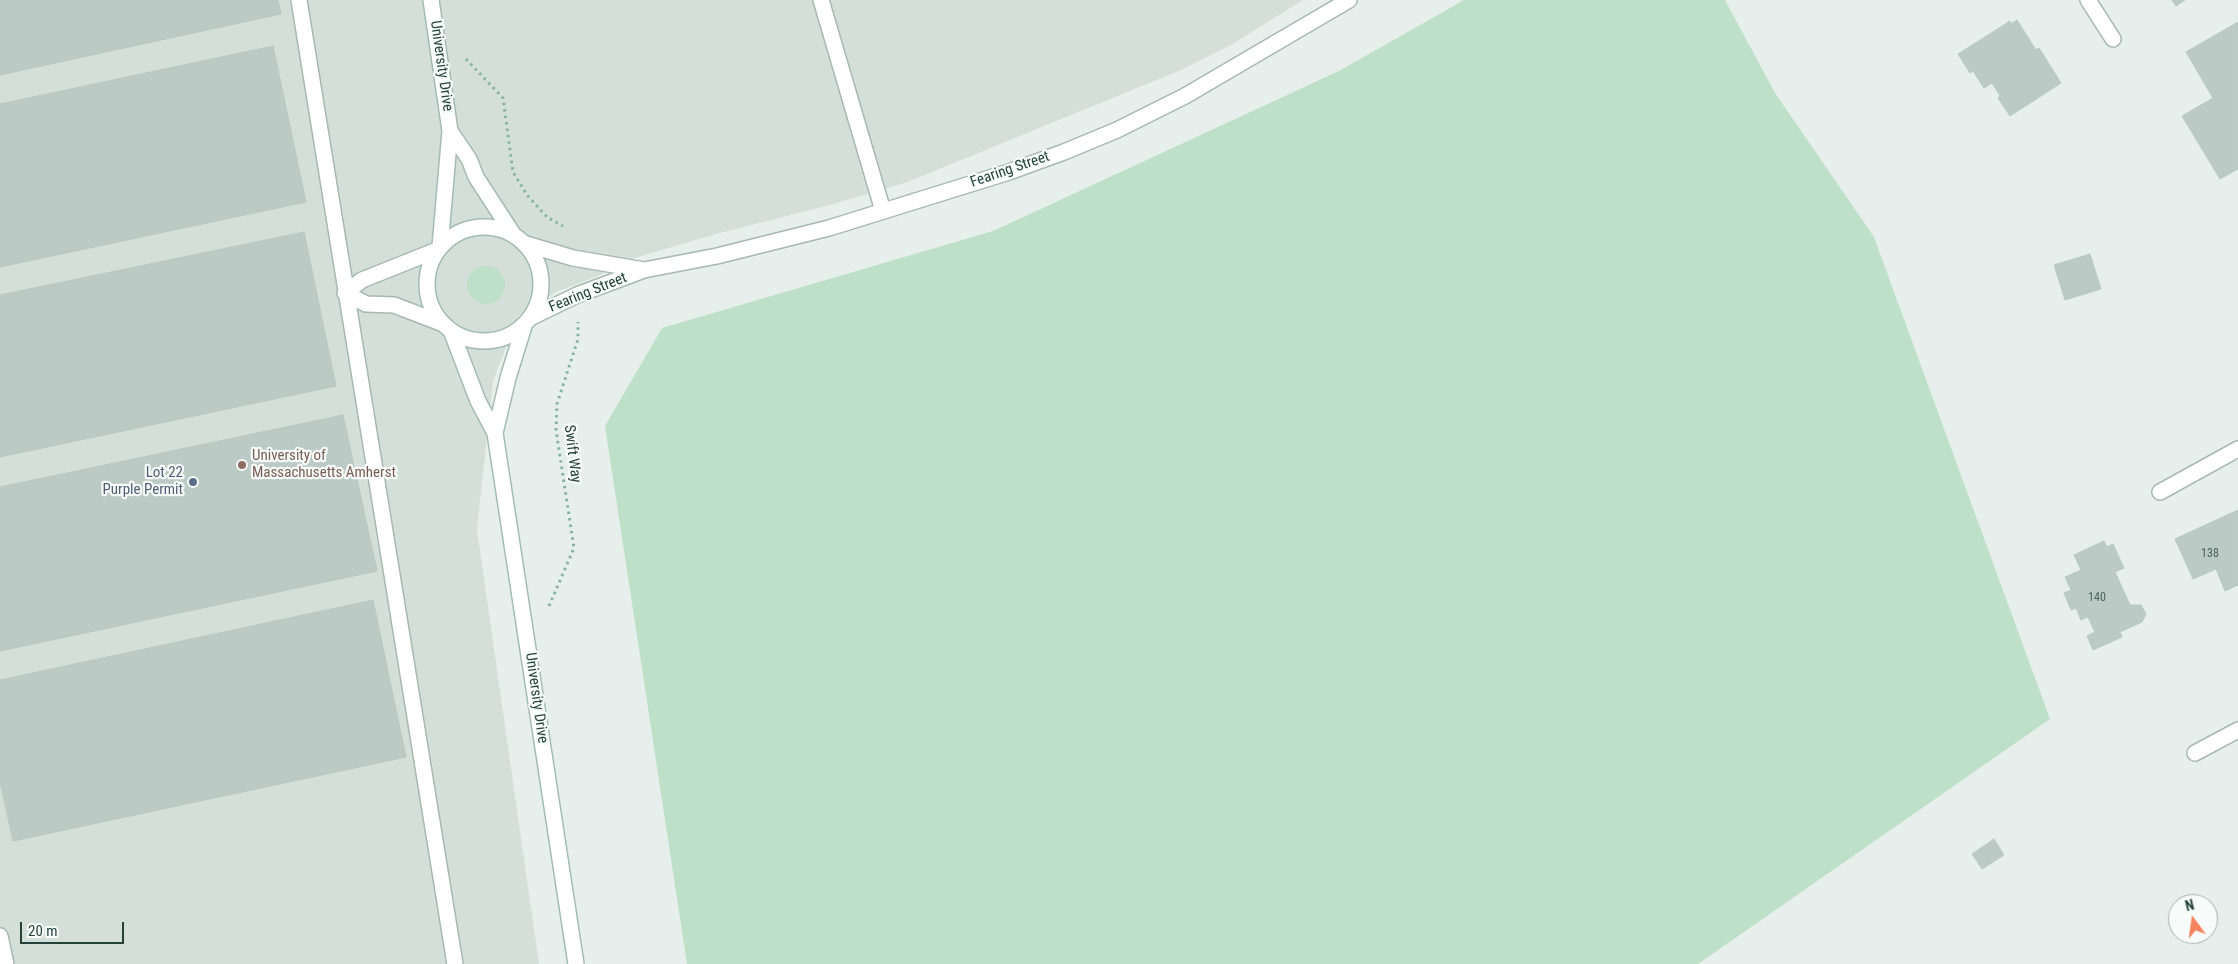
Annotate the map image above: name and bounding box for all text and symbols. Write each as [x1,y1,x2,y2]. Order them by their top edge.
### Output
street label: University Drive [426,19,456,113]
street label: Fearing Street [968,148,1052,192]
street label: Fearing Street [546,269,630,317]
street label: Swift Way [560,424,584,484]
place label: University of Massachusetts Amherst [252,447,396,482]
marker: University of Massachusetts Amherst [236,459,248,471]
place label: Lot 22 Purple Permit [103,464,183,499]
marker: Lot 22 Purple Permit [187,476,199,488]
house number: 138 [2201,547,2219,561]
house number: 140 [2088,591,2106,605]
street label: University Drive [521,651,551,745]
north arrow [2168,894,2218,944]
text: N [2184,897,2196,914]
scale bar [22,912,126,944]
text: 20 m [28,922,58,940]

